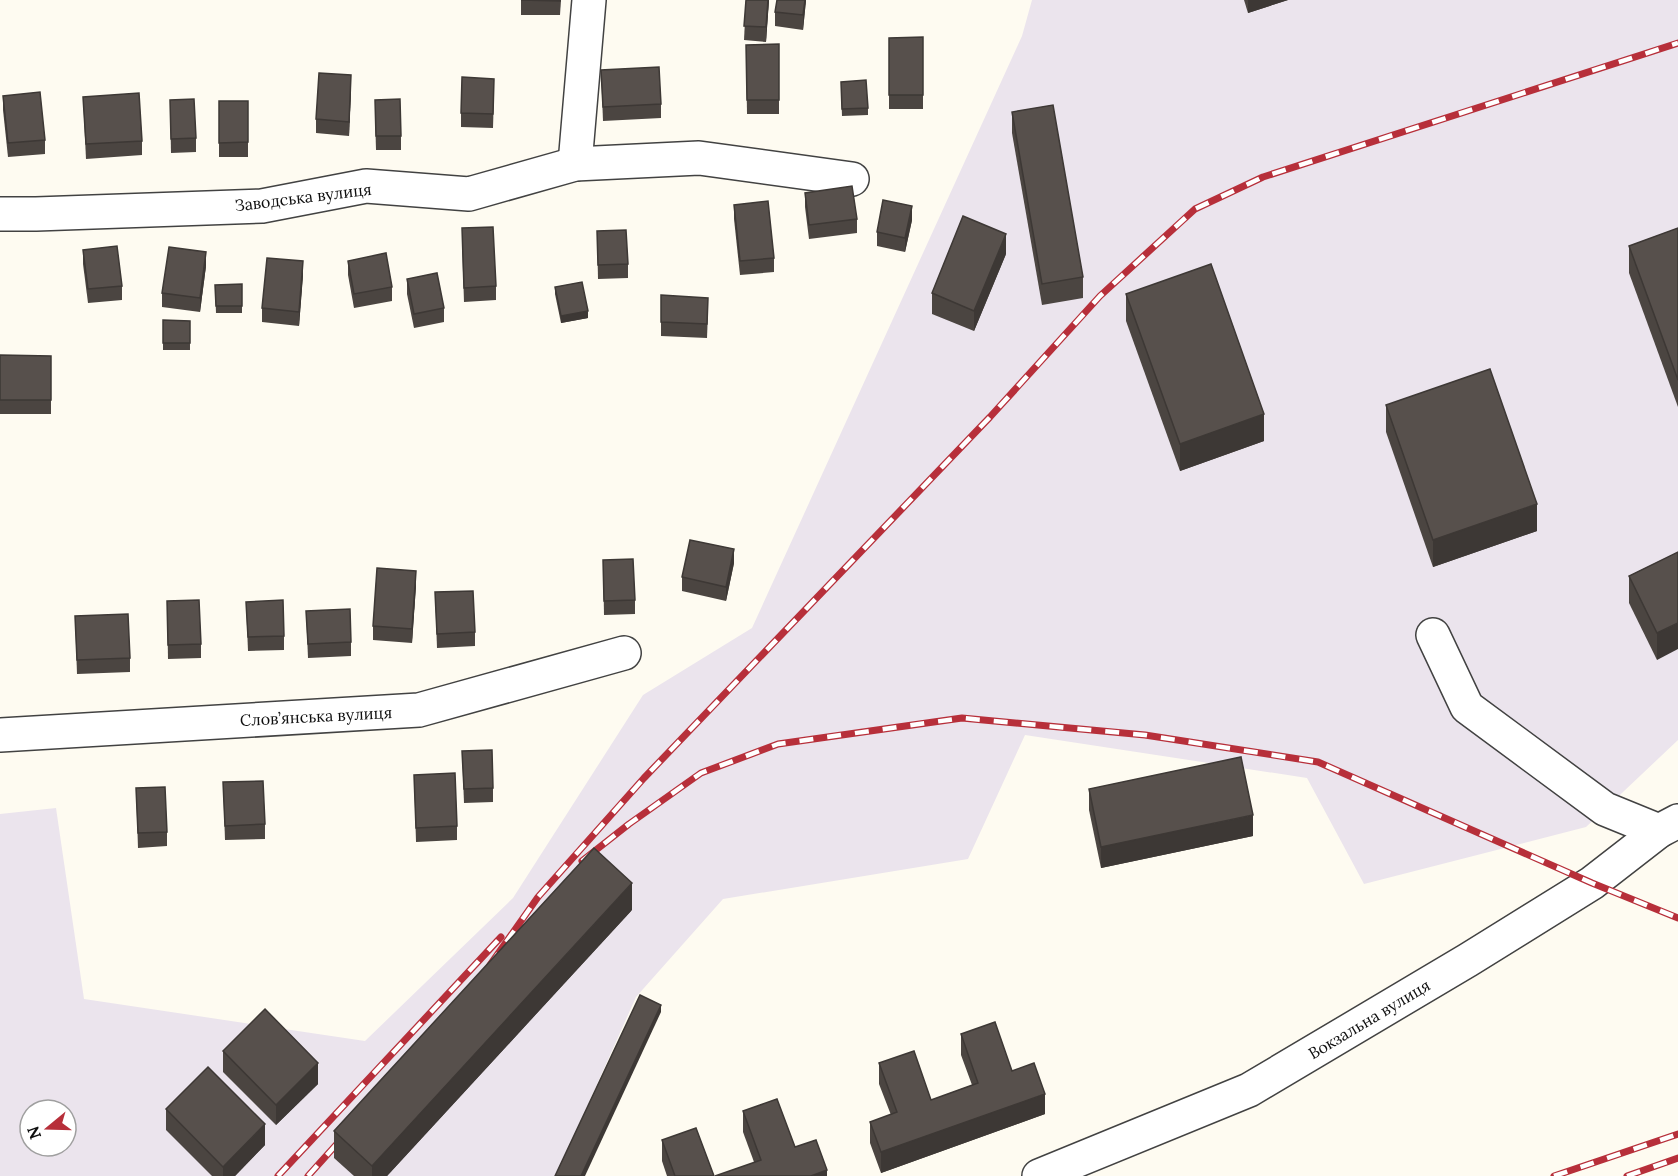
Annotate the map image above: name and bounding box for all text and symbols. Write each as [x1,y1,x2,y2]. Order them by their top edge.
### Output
street label: Заводська вулиця [233,179,373,215]
street label: Слов’янська вулиця [239,702,393,730]
street label: Вокзальна вулиця [1305,975,1433,1063]
north arrow [18,1098,78,1158]
text: N [22,1124,45,1142]

